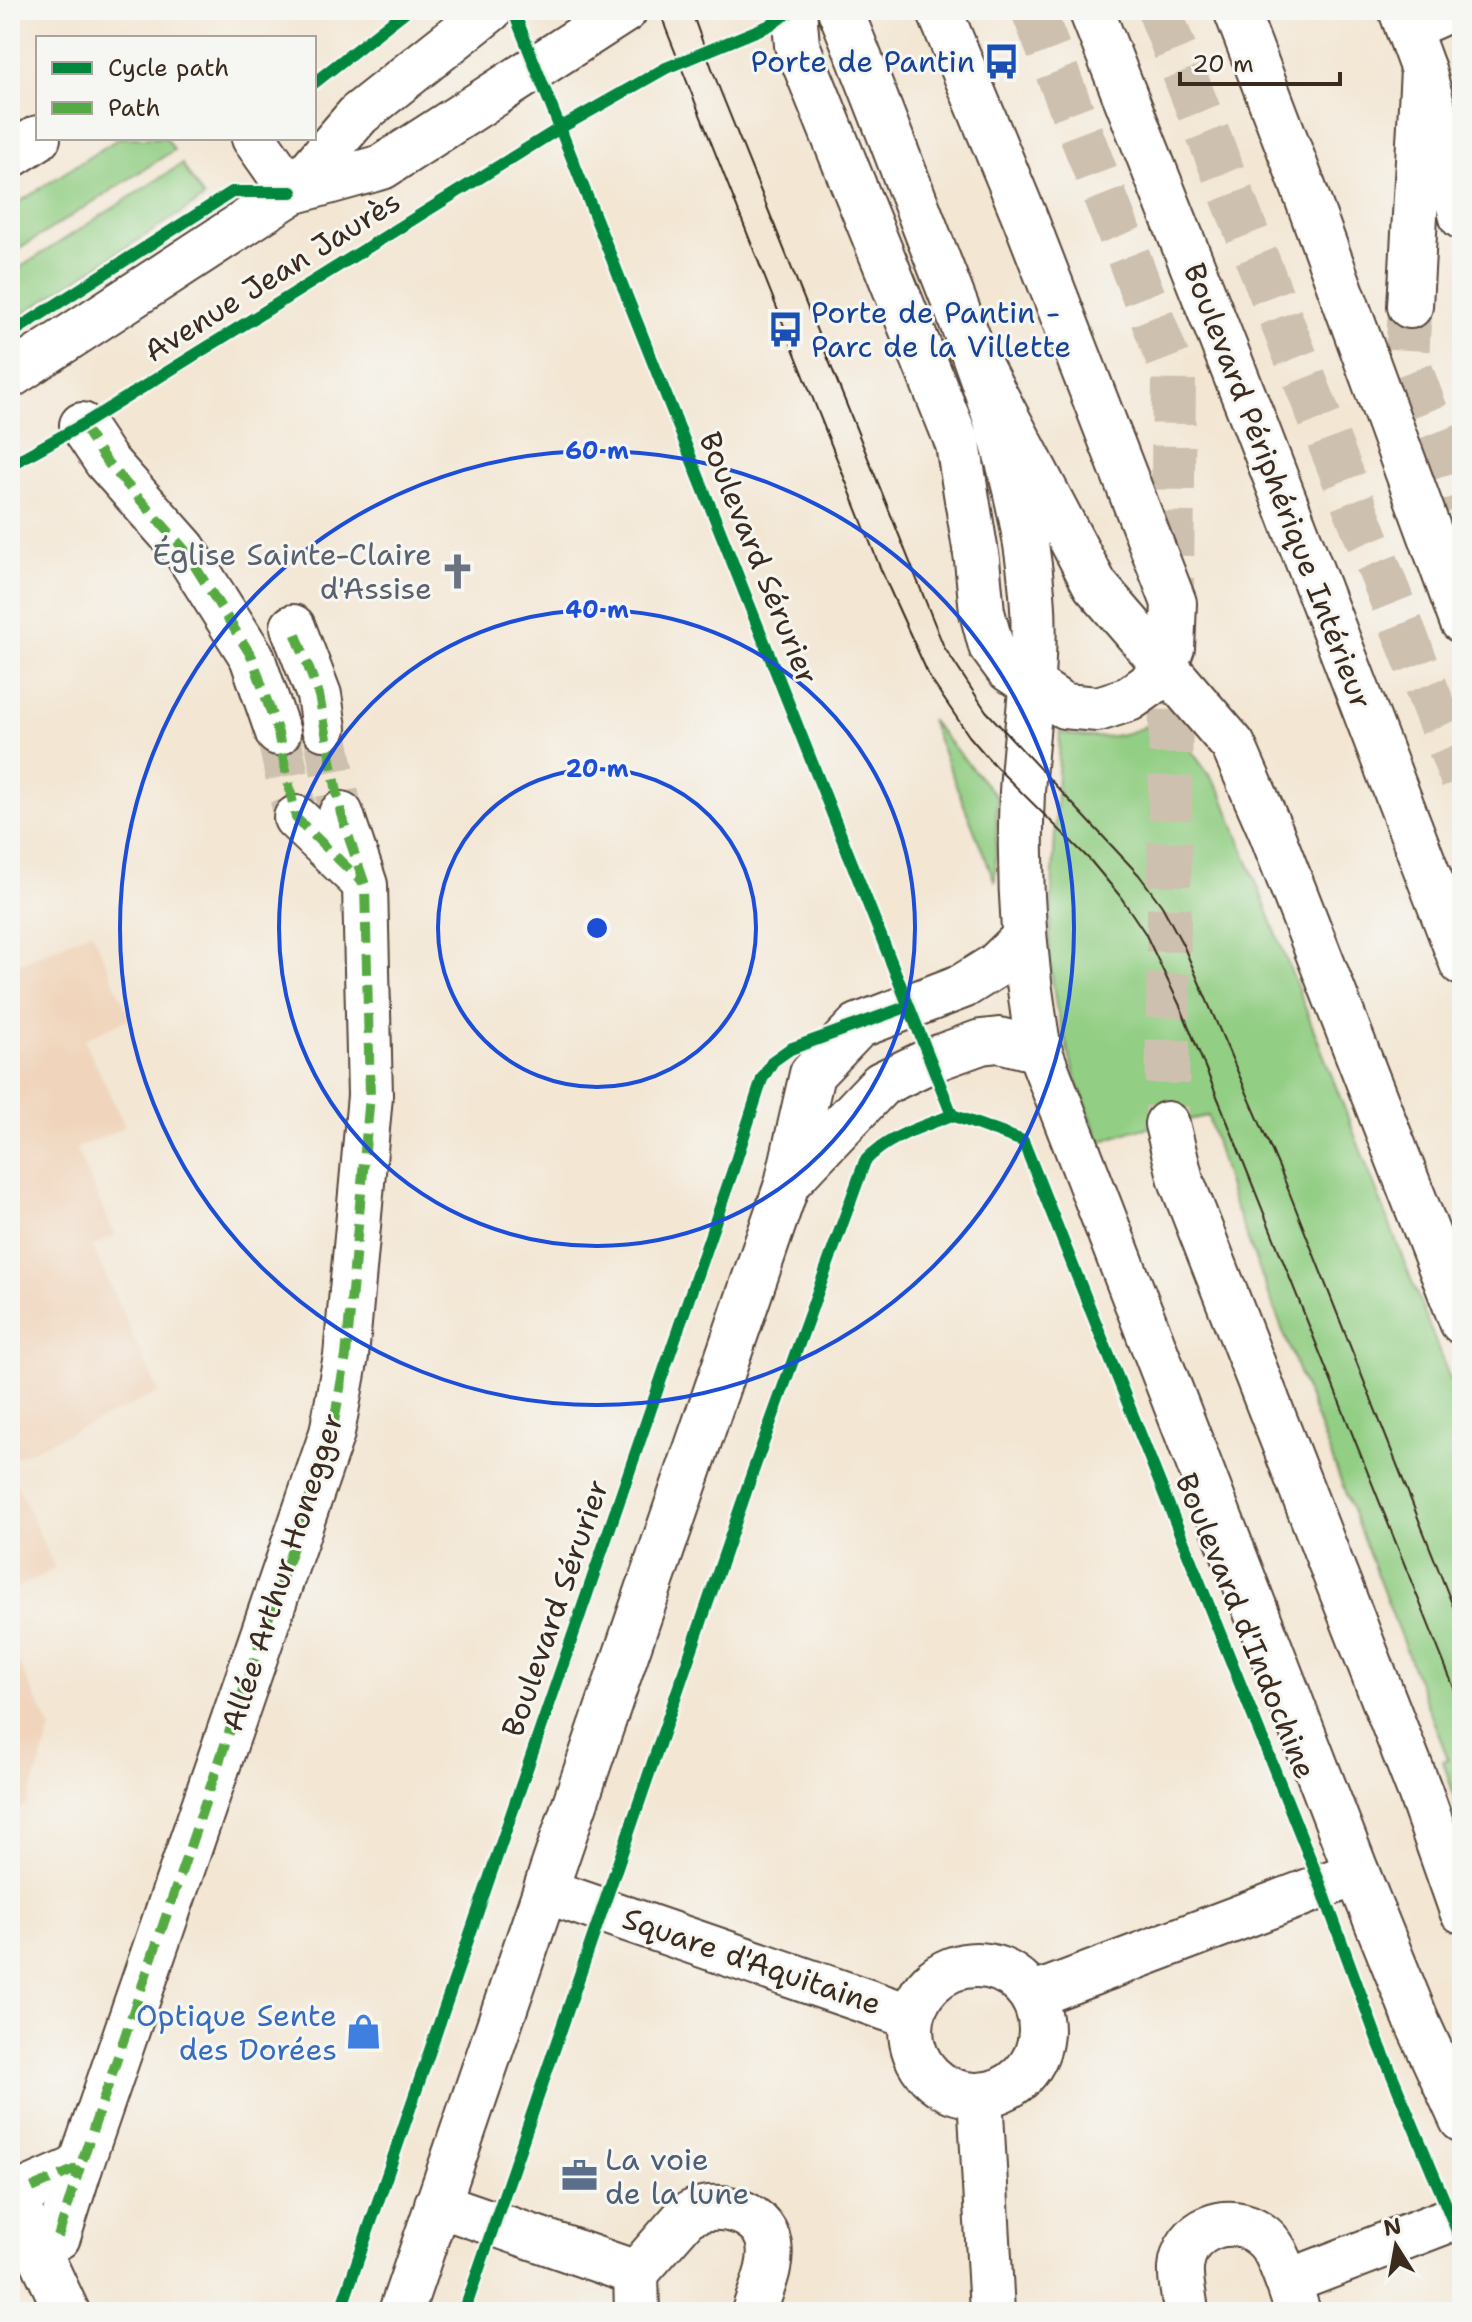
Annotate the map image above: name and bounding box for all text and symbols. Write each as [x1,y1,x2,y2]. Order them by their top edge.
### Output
legend [36,36,316,140]
scale bar [1180,36,1340,86]
place label: Porte de Pantin [751,41,975,82]
bus stop icon: Porte de Pantin [982,42,1020,80]
text: 20 m [1192,48,1254,80]
text: Cycle path [108,52,229,84]
text: Path [108,92,160,124]
street label: Avenue Jean Jaurès [136,180,408,372]
street label: Boulevard Périphérique Intérieur [1174,257,1382,715]
place label: Porte de Pantin - Parc de la Villette [811,292,1071,367]
bus stop icon: Porte de Pantin - Parc de la Villette [766,310,804,348]
street label: Boulevard Sérurier [690,426,828,690]
text: 60 m [565,435,629,467]
place label: Église Sainte-Claire d'Assise [152,534,432,609]
church icon: Église Sainte-Claire d'Assise [439,552,477,590]
text: 40 m [565,594,629,626]
text: 20 m [565,753,629,785]
centre of rings [583,914,611,942]
street label: Allée Arthur Honegger [211,1408,353,1736]
street label: Boulevard d'Indochine [1166,1467,1326,1785]
street label: Boulevard Sérurier [492,1474,618,1742]
street label: Square d'Aquitaine [617,1898,887,2024]
place label: Optique Sente des Dorées [136,1995,337,2070]
shop icon: Optique Sente des Dorées [344,2013,382,2051]
place label: La voie de la lune [605,2139,750,2214]
office icon: La voie de la lune [560,2157,598,2195]
north arrow [1356,2206,1436,2286]
text: N [1381,2211,1404,2243]

